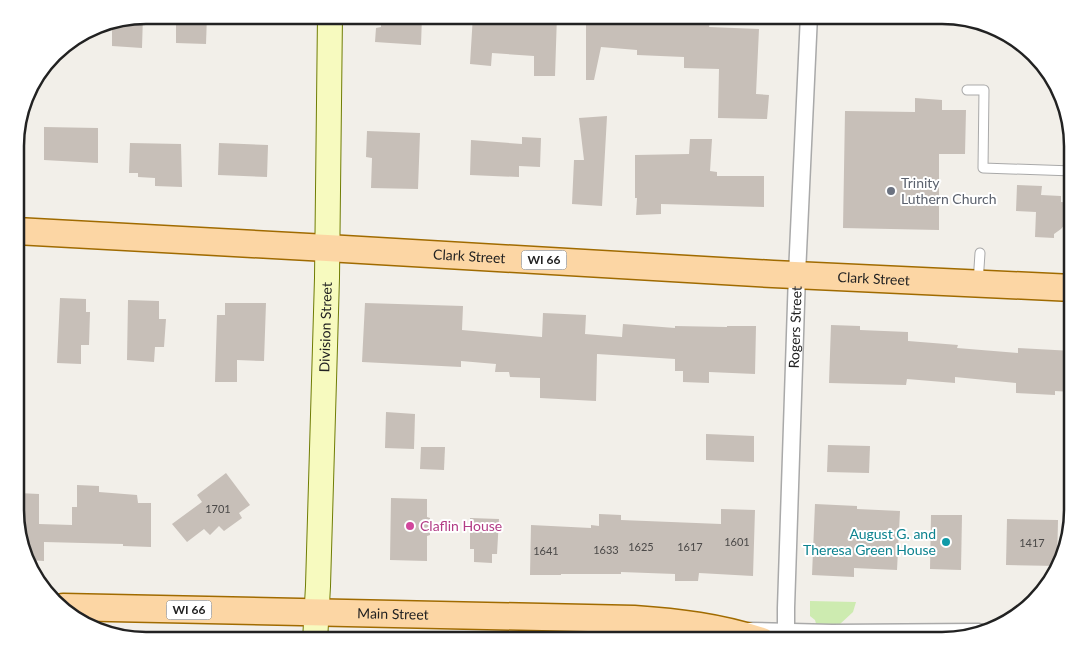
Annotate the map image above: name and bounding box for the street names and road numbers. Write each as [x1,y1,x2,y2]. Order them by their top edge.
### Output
street label: Clark Street [433,245,506,266]
road number: WI 66 [522,250,566,270]
street label: Clark Street [837,268,910,288]
street label: Division Street [315,282,335,373]
street label: Rogers Street [785,286,805,369]
road number: WI 66 [166,600,212,620]
street label: Main Street [357,604,429,623]

